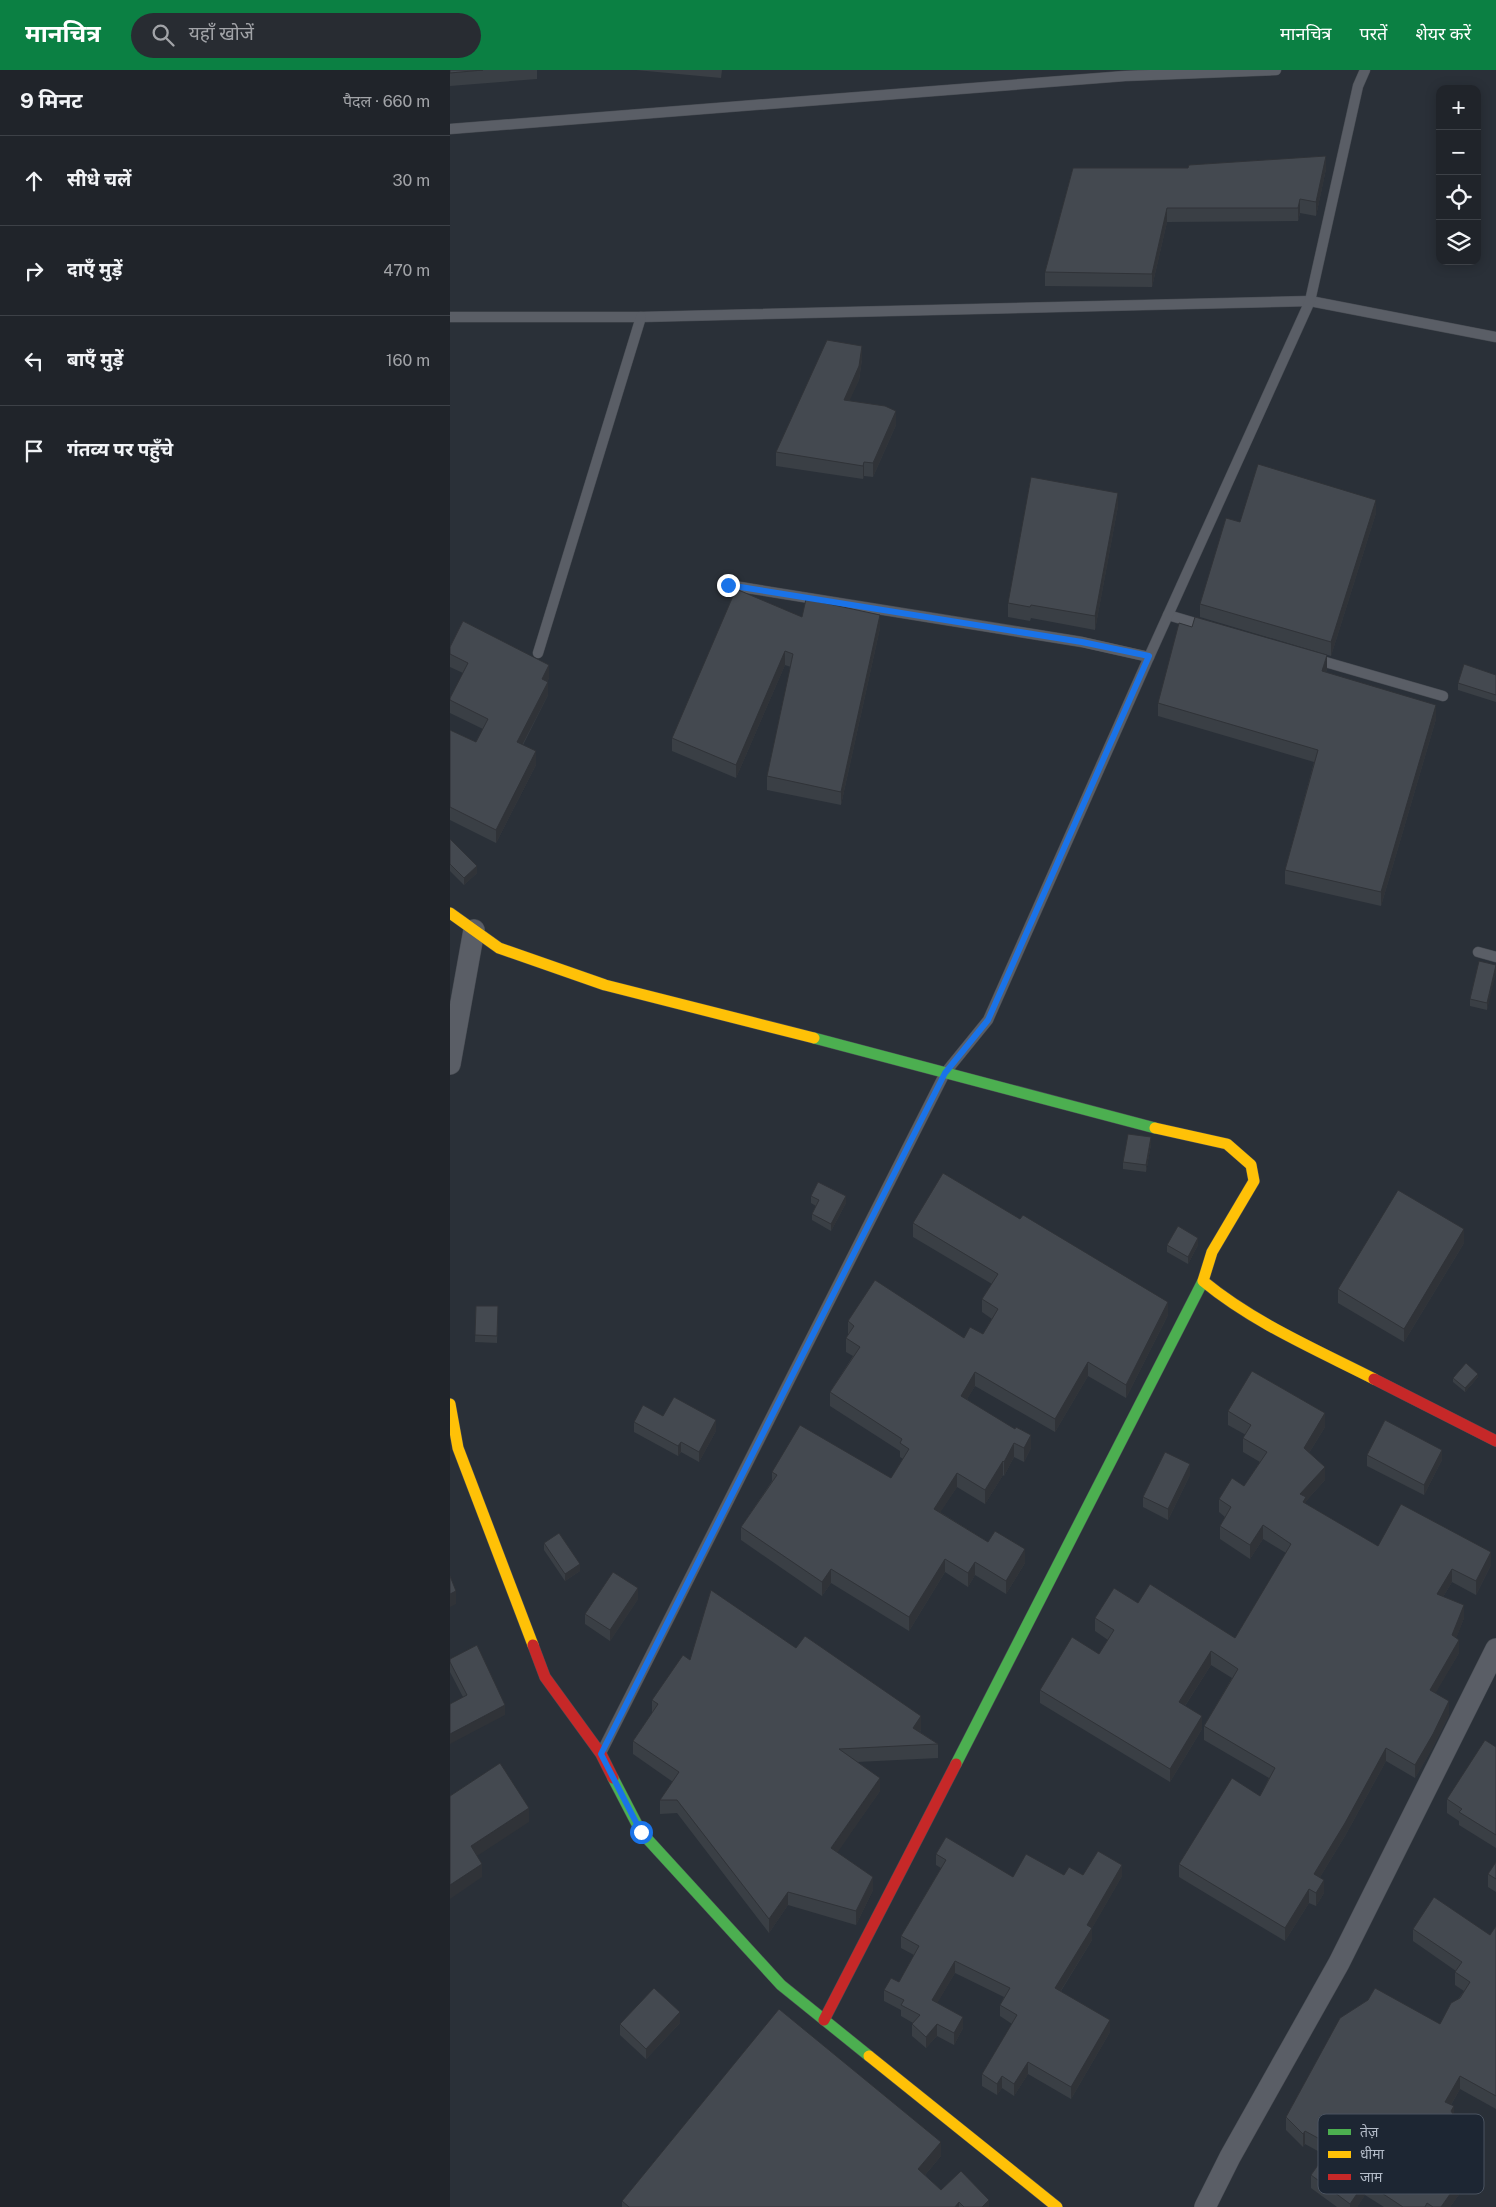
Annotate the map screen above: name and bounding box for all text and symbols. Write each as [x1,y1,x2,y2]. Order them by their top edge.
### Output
search box [131,13,481,58]
text: मानचित्र [25,19,101,47]
icon: search [149,21,177,49]
text: यहाँ खोजें [189,22,254,44]
text: मानचित्र [1280,23,1332,44]
text: परतें [1360,23,1387,44]
text: शेयर करें [1415,23,1471,44]
map controls [1436,85,1481,265]
button: + [1436,85,1481,130]
text: 9 मिनट [20,88,83,113]
text: पैदल · 660 m [343,92,430,111]
button: − [1436,130,1481,175]
icon: ahead [20,167,48,195]
text: सीधे चलें [67,168,131,190]
text: 30 m [393,171,430,190]
button: locate [1436,175,1481,220]
button: layers [1436,220,1481,265]
icon: right [20,257,48,285]
text: दाएँ मुड़ें [67,258,122,280]
text: 470 m [383,261,430,280]
icon: left [20,347,48,375]
text: बाएँ मुड़ें [67,348,123,370]
text: 160 m [386,351,430,370]
icon: arrive [20,437,48,465]
text: गंतव्य पर पहुँचे [67,438,173,460]
route end [717,574,740,597]
route start [630,1821,653,1844]
legend [1318,2114,1484,2194]
text: तेज़ [1360,2123,1379,2140]
text: धीमा [1360,2146,1385,2162]
text: जाम [1360,2169,1383,2185]

